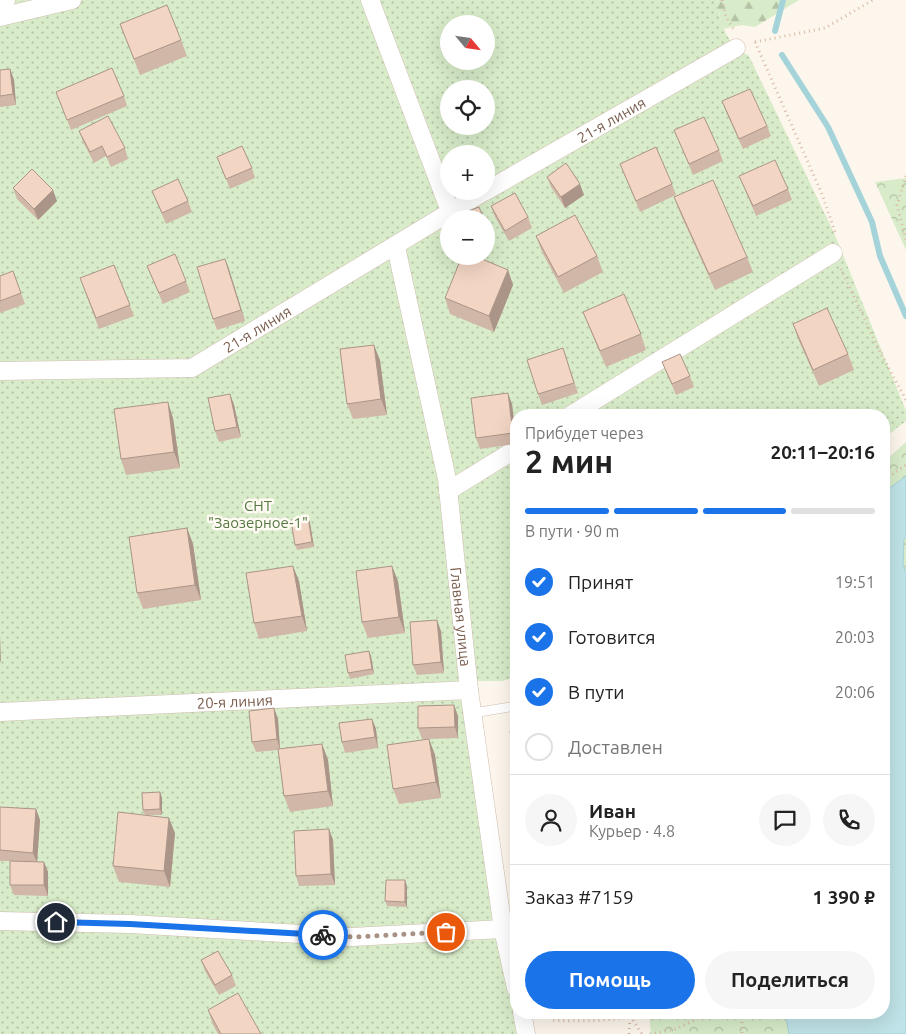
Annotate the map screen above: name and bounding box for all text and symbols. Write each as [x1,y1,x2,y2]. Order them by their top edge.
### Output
north arrow [440,15,495,70]
map controls [440,15,495,265]
button: locate [440,80,495,135]
street label: 21-я линия [574,93,648,146]
button: + [440,145,495,200]
button: − [440,210,495,265]
street label: 21-я линия [220,302,294,356]
text: Прибудет через [525,424,644,442]
text: 20:11–20:16 [770,441,875,463]
text: 2 мин [525,443,613,479]
park label: СНТ "Заозерное-1" [208,497,308,531]
text: В пути · 90 m [525,522,619,540]
street label: Главная улица [448,566,475,667]
icon: check [525,568,553,596]
text: Принят [568,571,633,593]
text: 19:51 [835,573,875,591]
icon: check [525,623,553,651]
text: Готовится [568,626,655,648]
text: 20:03 [835,628,875,646]
icon: check [525,678,553,706]
text: В пути [568,681,625,703]
text: 20:06 [835,683,875,701]
street label: 20-я линия [196,691,273,711]
text: Доставлен [568,736,663,758]
button: person [525,794,577,846]
button: chat [759,794,811,846]
button: phone [823,794,875,846]
text: Иван [589,800,636,822]
text: Курьер · 4.8 [589,822,675,840]
text: Заказ #7159 [525,886,634,908]
text: 1 390 ₽ [812,886,875,908]
pin [35,901,77,943]
icon: home [42,908,70,936]
courier [298,910,348,960]
pin [425,911,467,953]
icon: bag [432,918,460,946]
icon: bike [309,921,337,949]
button: Помощь [525,951,695,1009]
button: Поделиться [705,951,875,1009]

